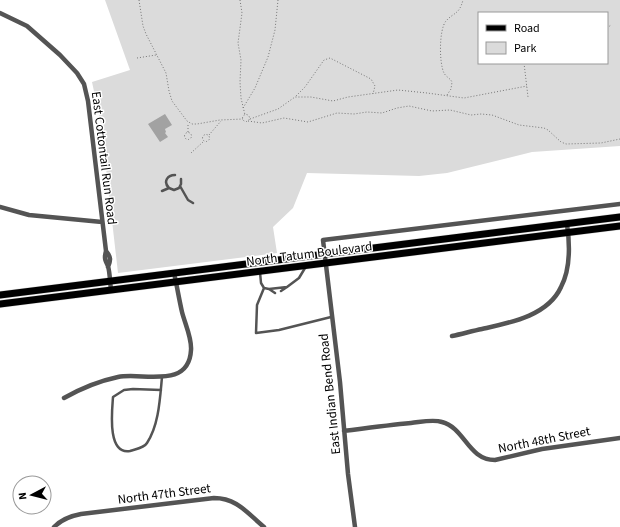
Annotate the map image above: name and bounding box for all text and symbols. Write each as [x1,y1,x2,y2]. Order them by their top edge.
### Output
legend [478,12,608,64]
text: Road [514,20,540,37]
text: Park [514,40,536,57]
street label: East Cottontail Run Road [87,90,121,226]
street label: North Tatum Boulevard [245,237,373,271]
street label: East Indian Bend Road [315,332,345,455]
street label: North 48th Street [497,422,592,458]
north arrow [12,475,52,515]
street label: North 47th Street [117,479,212,509]
text: N [15,492,30,501]

